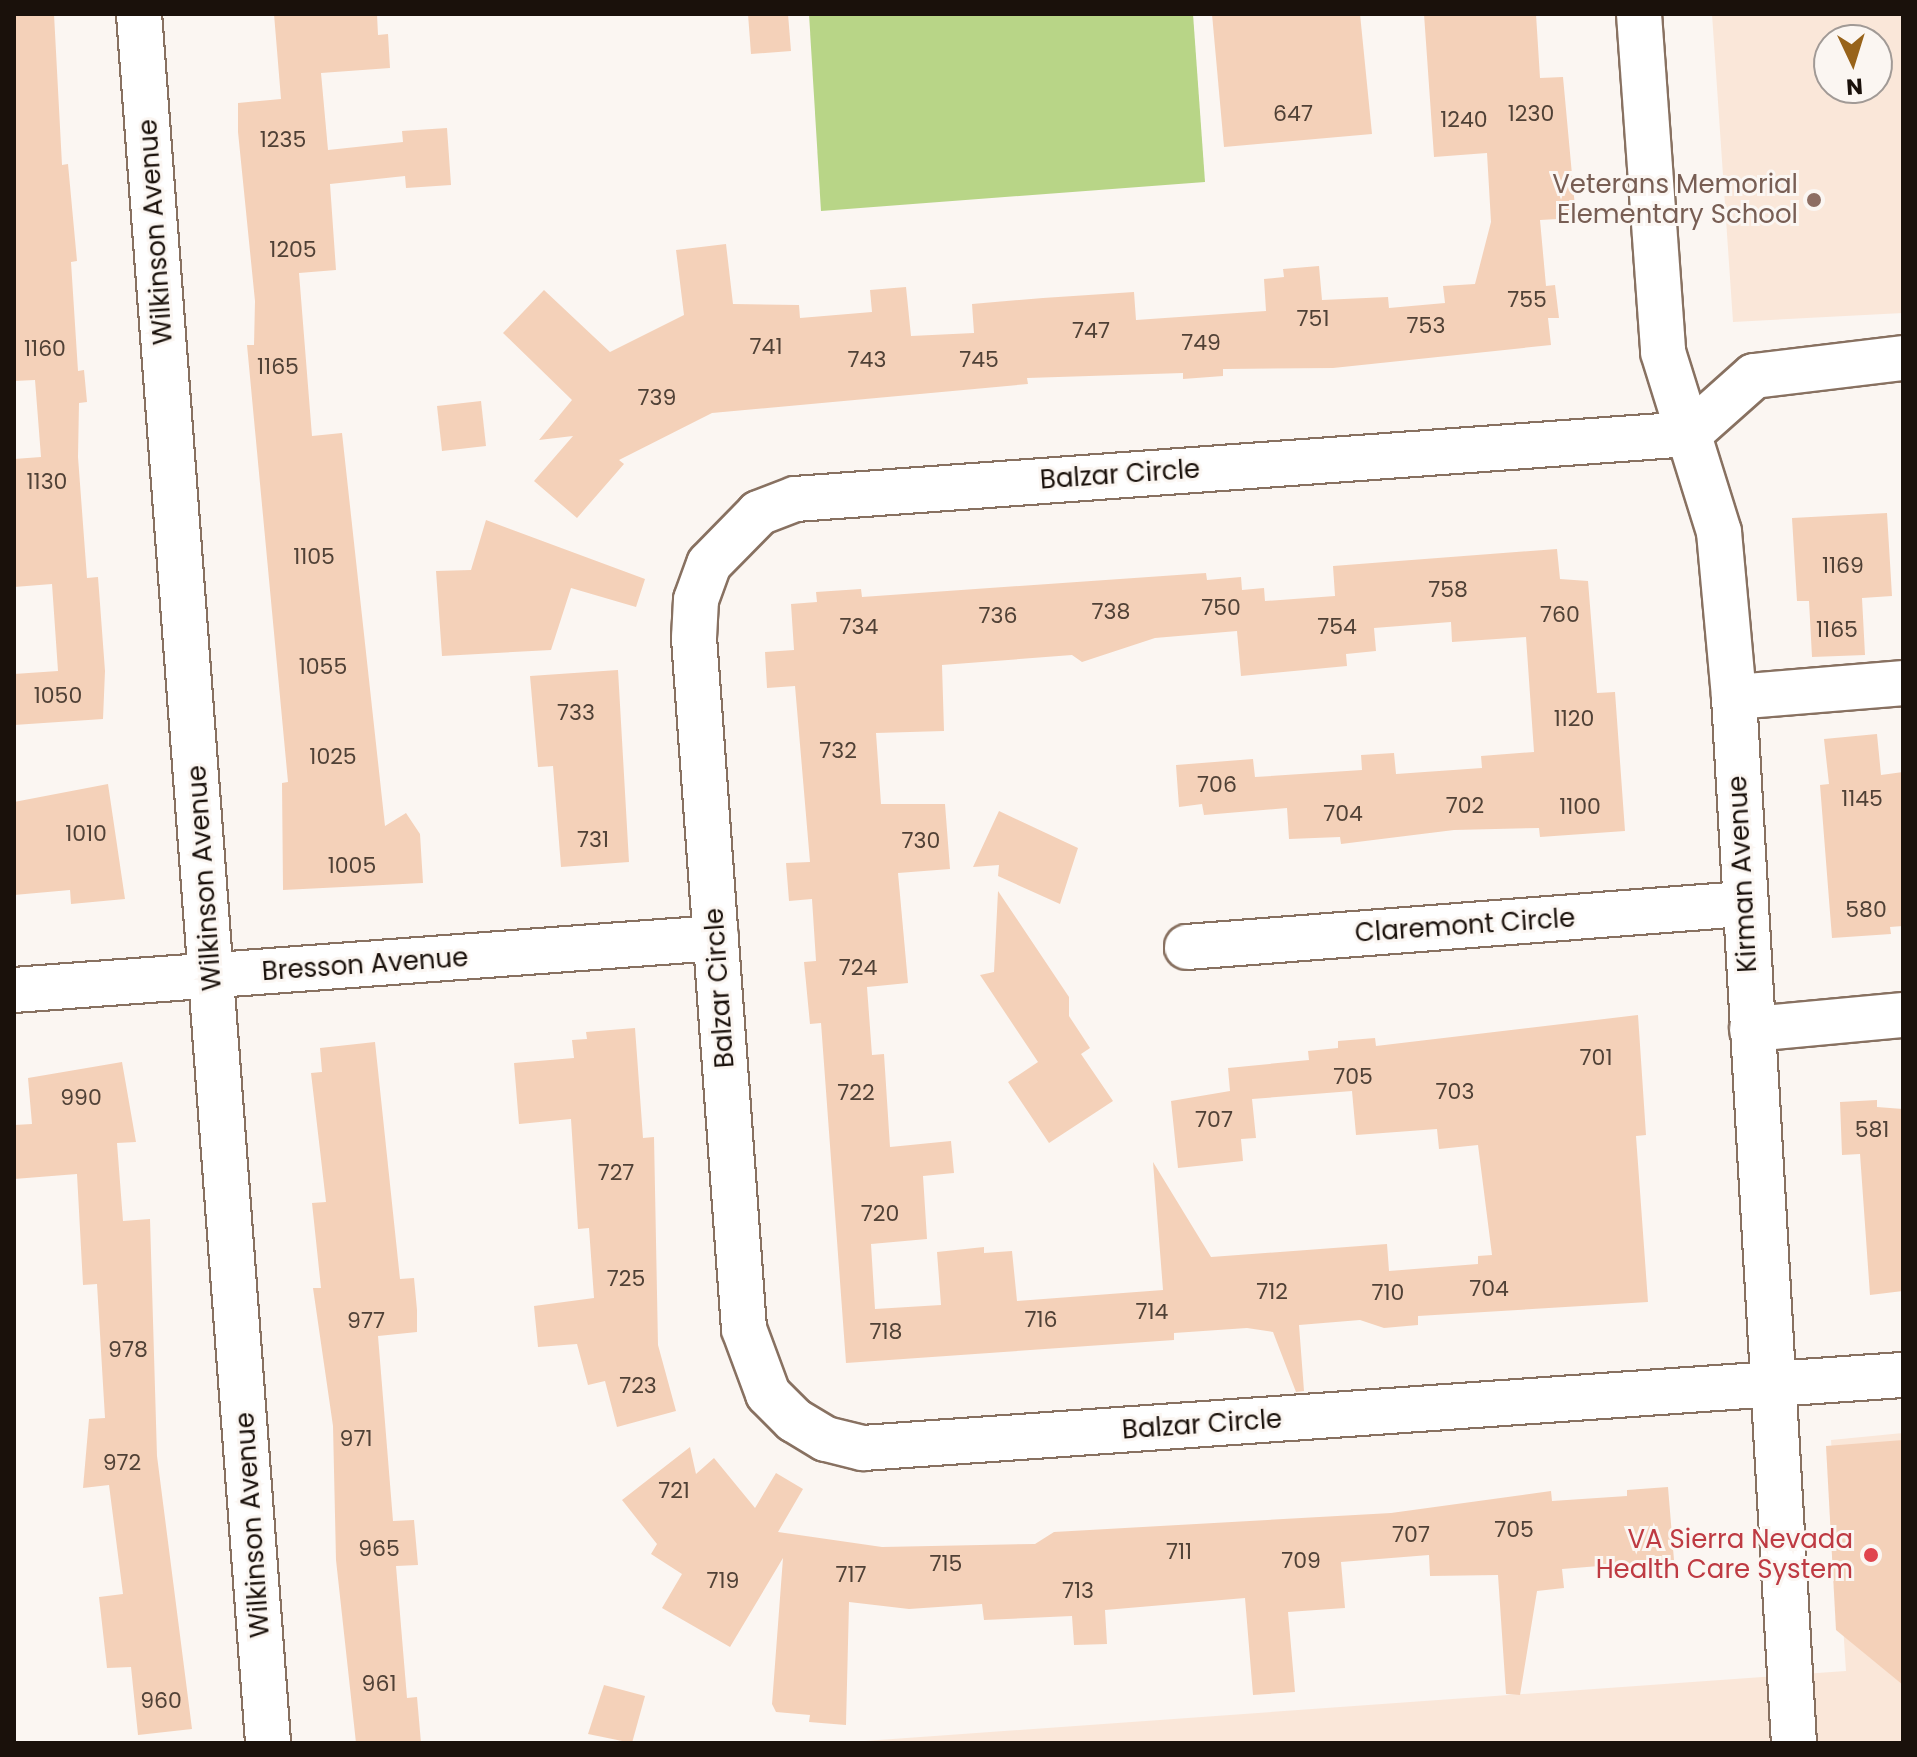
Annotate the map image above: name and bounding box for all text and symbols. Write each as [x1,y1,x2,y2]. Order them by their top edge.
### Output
north arrow [1813,24,1893,104]
text: N [1845,70,1864,102]
house number: 647 [1273,101,1313,127]
house number: 1230 [1508,101,1554,127]
house number: 1240 [1440,107,1488,133]
street label: Wilkinson Avenue [133,118,179,346]
house number: 1235 [260,127,306,153]
place label: Veterans Memorial Elementary School [1552,169,1798,230]
marker: Veterans Memorial Elementary School [1805,191,1823,209]
house number: 1205 [269,237,317,263]
house number: 755 [1507,287,1547,313]
house number: 751 [1297,306,1329,332]
house number: 753 [1407,313,1445,339]
house number: 747 [1072,318,1110,344]
house number: 749 [1181,330,1221,356]
house number: 741 [750,334,782,360]
house number: 1160 [24,336,66,362]
house number: 743 [848,347,886,373]
house number: 745 [959,347,999,373]
house number: 1165 [257,354,299,380]
house number: 739 [638,385,676,411]
street label: Balzar Circle [1039,454,1201,496]
house number: 1130 [27,469,67,495]
house number: 1105 [293,544,335,570]
house number: 1169 [1822,553,1864,579]
house number: 758 [1428,577,1468,603]
house number: 750 [1201,595,1241,621]
house number: 738 [1092,599,1130,625]
house number: 760 [1540,602,1580,628]
house number: 736 [979,603,1017,629]
house number: 734 [840,614,878,640]
house number: 754 [1317,614,1357,640]
house number: 1165 [1816,617,1858,643]
house number: 1055 [299,654,347,680]
house number: 1050 [34,683,82,709]
house number: 733 [557,700,595,726]
house number: 1120 [1554,706,1594,732]
house number: 732 [819,738,857,764]
house number: 1025 [309,744,357,770]
street label: Wilkinson Avenue [182,764,228,992]
house number: 706 [1197,772,1237,798]
street label: Kirman Avenue [1722,775,1764,973]
house number: 1145 [1841,786,1883,812]
house number: 702 [1446,793,1484,819]
house number: 1100 [1559,794,1601,820]
house number: 704 [1323,801,1363,827]
house number: 1010 [65,821,107,847]
house number: 731 [577,827,609,853]
house number: 730 [902,828,940,854]
house number: 1005 [328,853,376,879]
house number: 580 [1845,897,1887,923]
street label: Claremont Circle [1354,903,1576,949]
street label: Balzar Circle [699,907,741,1069]
street label: Bresson Avenue [261,942,469,988]
house number: 724 [839,955,877,981]
house number: 701 [1580,1045,1612,1071]
house number: 705 [1333,1064,1373,1090]
house number: 703 [1436,1079,1474,1105]
house number: 722 [837,1080,875,1106]
house number: 990 [60,1085,102,1111]
house number: 707 [1195,1107,1233,1133]
house number: 581 [1855,1117,1889,1143]
house number: 727 [598,1160,634,1186]
house number: 720 [861,1201,899,1227]
house number: 725 [607,1266,645,1292]
house number: 704 [1469,1276,1509,1302]
house number: 712 [1256,1279,1288,1305]
house number: 710 [1372,1280,1404,1306]
house number: 714 [1136,1299,1168,1325]
house number: 716 [1024,1307,1058,1333]
house number: 977 [347,1308,385,1334]
house number: 718 [870,1319,902,1345]
house number: 978 [108,1337,148,1363]
house number: 723 [619,1373,657,1399]
street label: Balzar Circle [1121,1404,1283,1446]
street label: Wilkinson Avenue [230,1411,276,1639]
house number: 971 [340,1426,372,1452]
house number: 972 [103,1450,141,1476]
house number: 721 [658,1478,690,1504]
house number: 705 [1494,1517,1534,1543]
house number: 707 [1392,1522,1430,1548]
place label: VA Sierra Nevada Health Care System [1596,1524,1853,1586]
house number: 965 [358,1536,400,1562]
house number: 711 [1166,1539,1192,1565]
marker: VA Sierra Nevada Health Care System [1860,1544,1882,1566]
house number: 709 [1281,1548,1321,1574]
house number: 715 [930,1551,962,1577]
house number: 717 [835,1562,867,1588]
house number: 719 [707,1568,739,1594]
house number: 713 [1062,1578,1094,1604]
house number: 961 [362,1671,396,1697]
house number: 960 [140,1688,182,1714]

